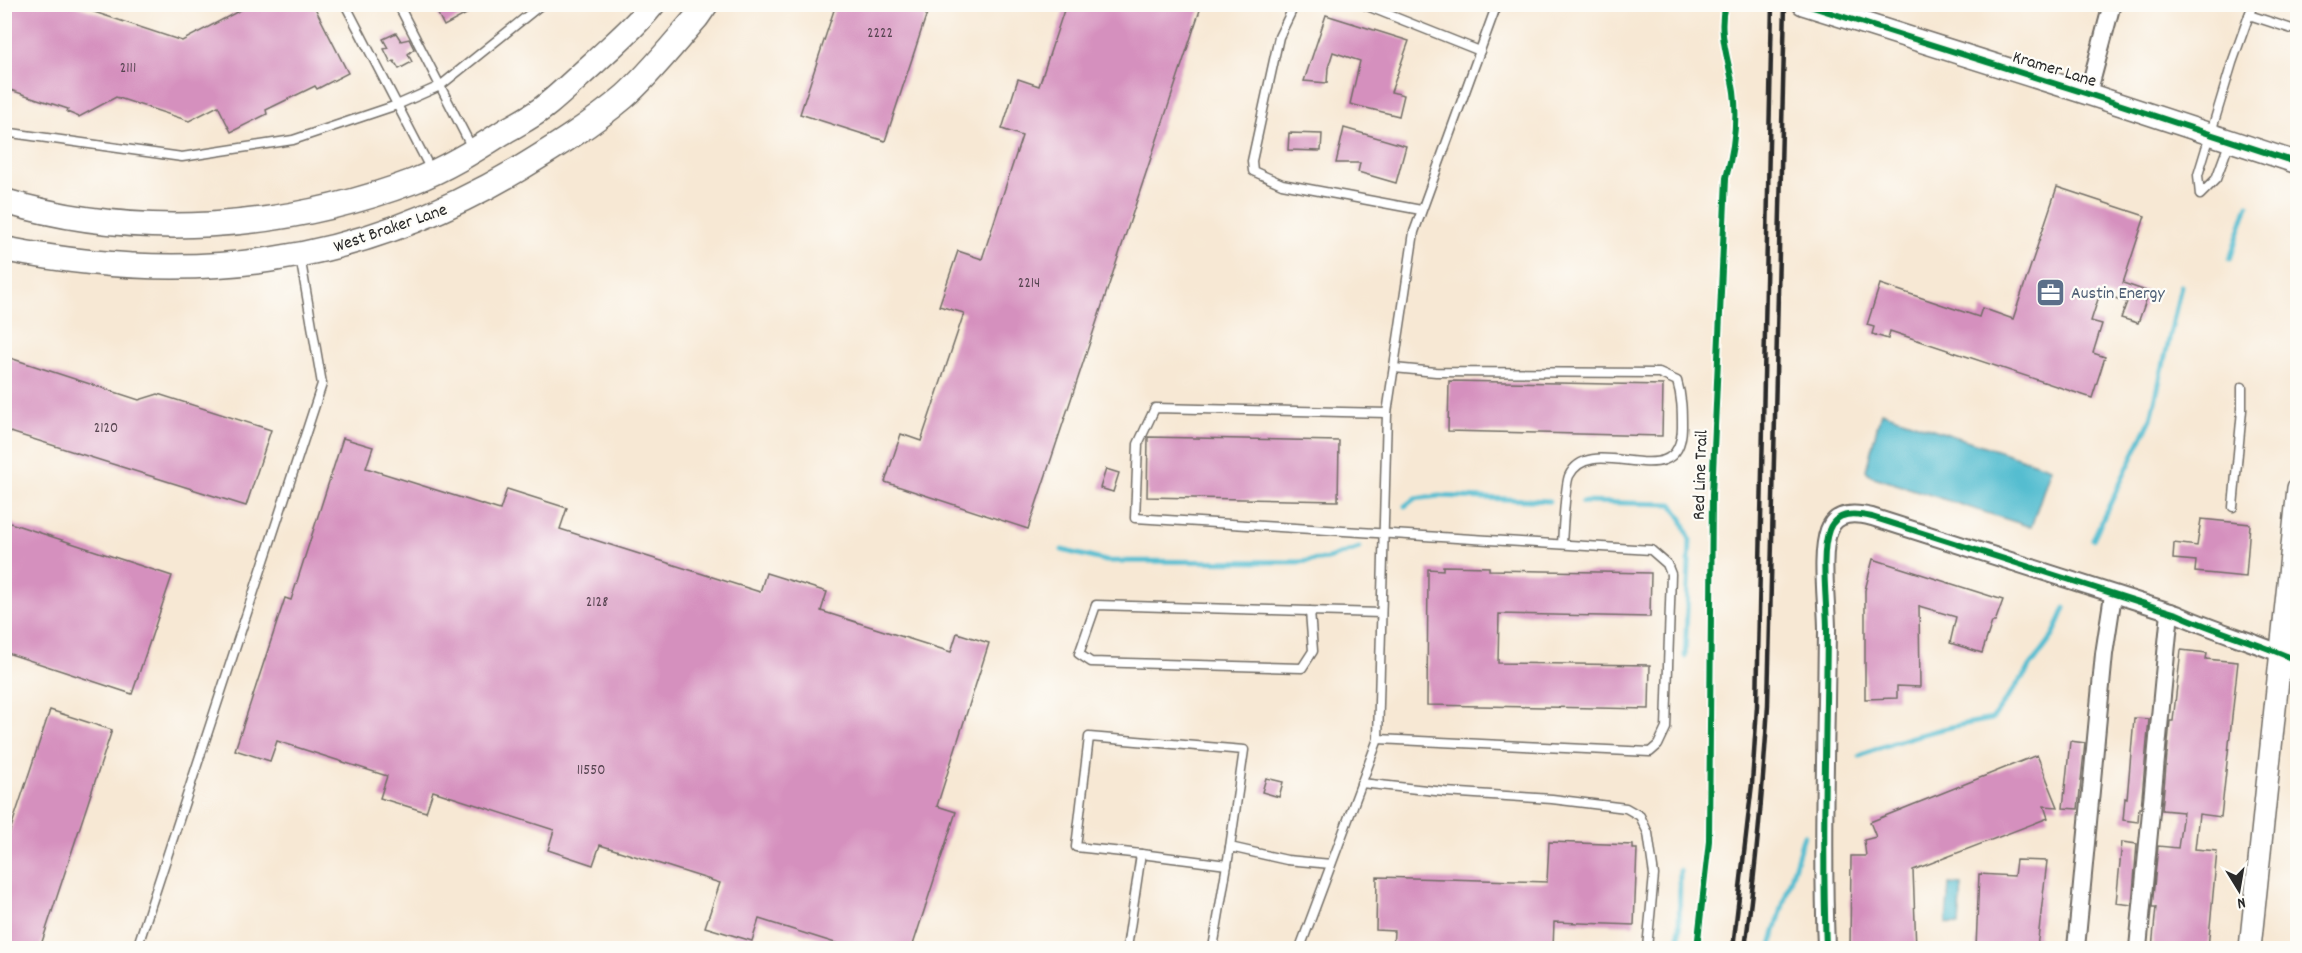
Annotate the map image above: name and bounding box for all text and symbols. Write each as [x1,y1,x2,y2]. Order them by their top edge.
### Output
house number: 2222 [867,23,893,45]
street label: Kramer Lane [2009,46,2099,95]
house number: 2111 [120,58,136,80]
street label: West Braker Lane [331,198,451,260]
house number: 2214 [1018,273,1040,295]
office icon: Austin Energy [2034,276,2066,308]
place label: Austin Energy [2071,282,2166,307]
house number: 2120 [94,418,118,440]
street label: Red Line Trail [1687,429,1716,521]
house number: 2128 [586,592,608,614]
house number: 11550 [577,760,605,782]
north arrow [2209,860,2269,920]
text: N [2235,890,2247,914]

